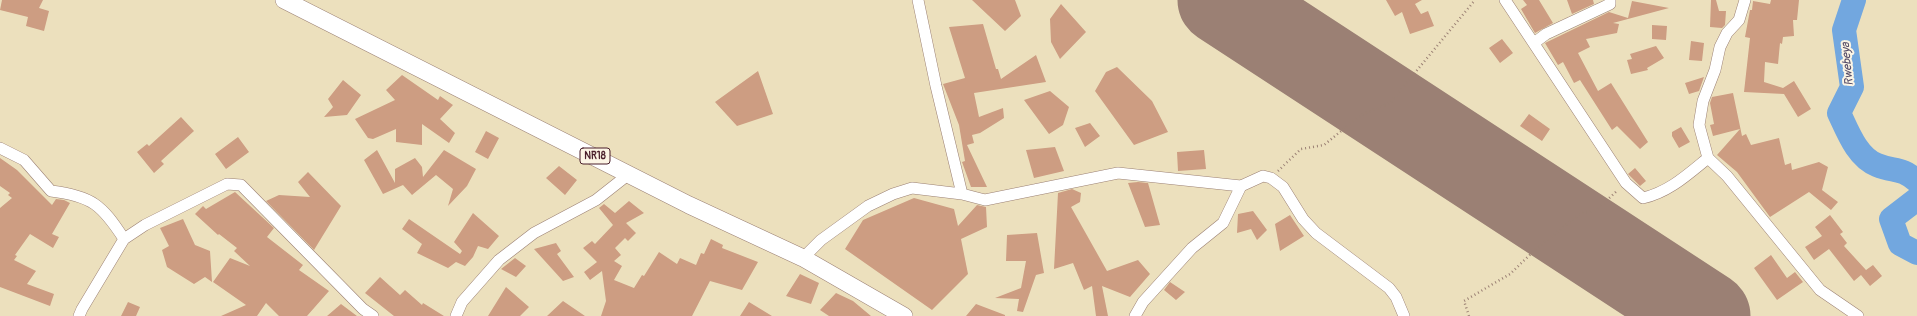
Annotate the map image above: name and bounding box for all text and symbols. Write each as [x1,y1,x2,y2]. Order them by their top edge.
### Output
water label: Rwebeya [1839,42,1857,86]
road number: NR18 [580,148,610,164]

